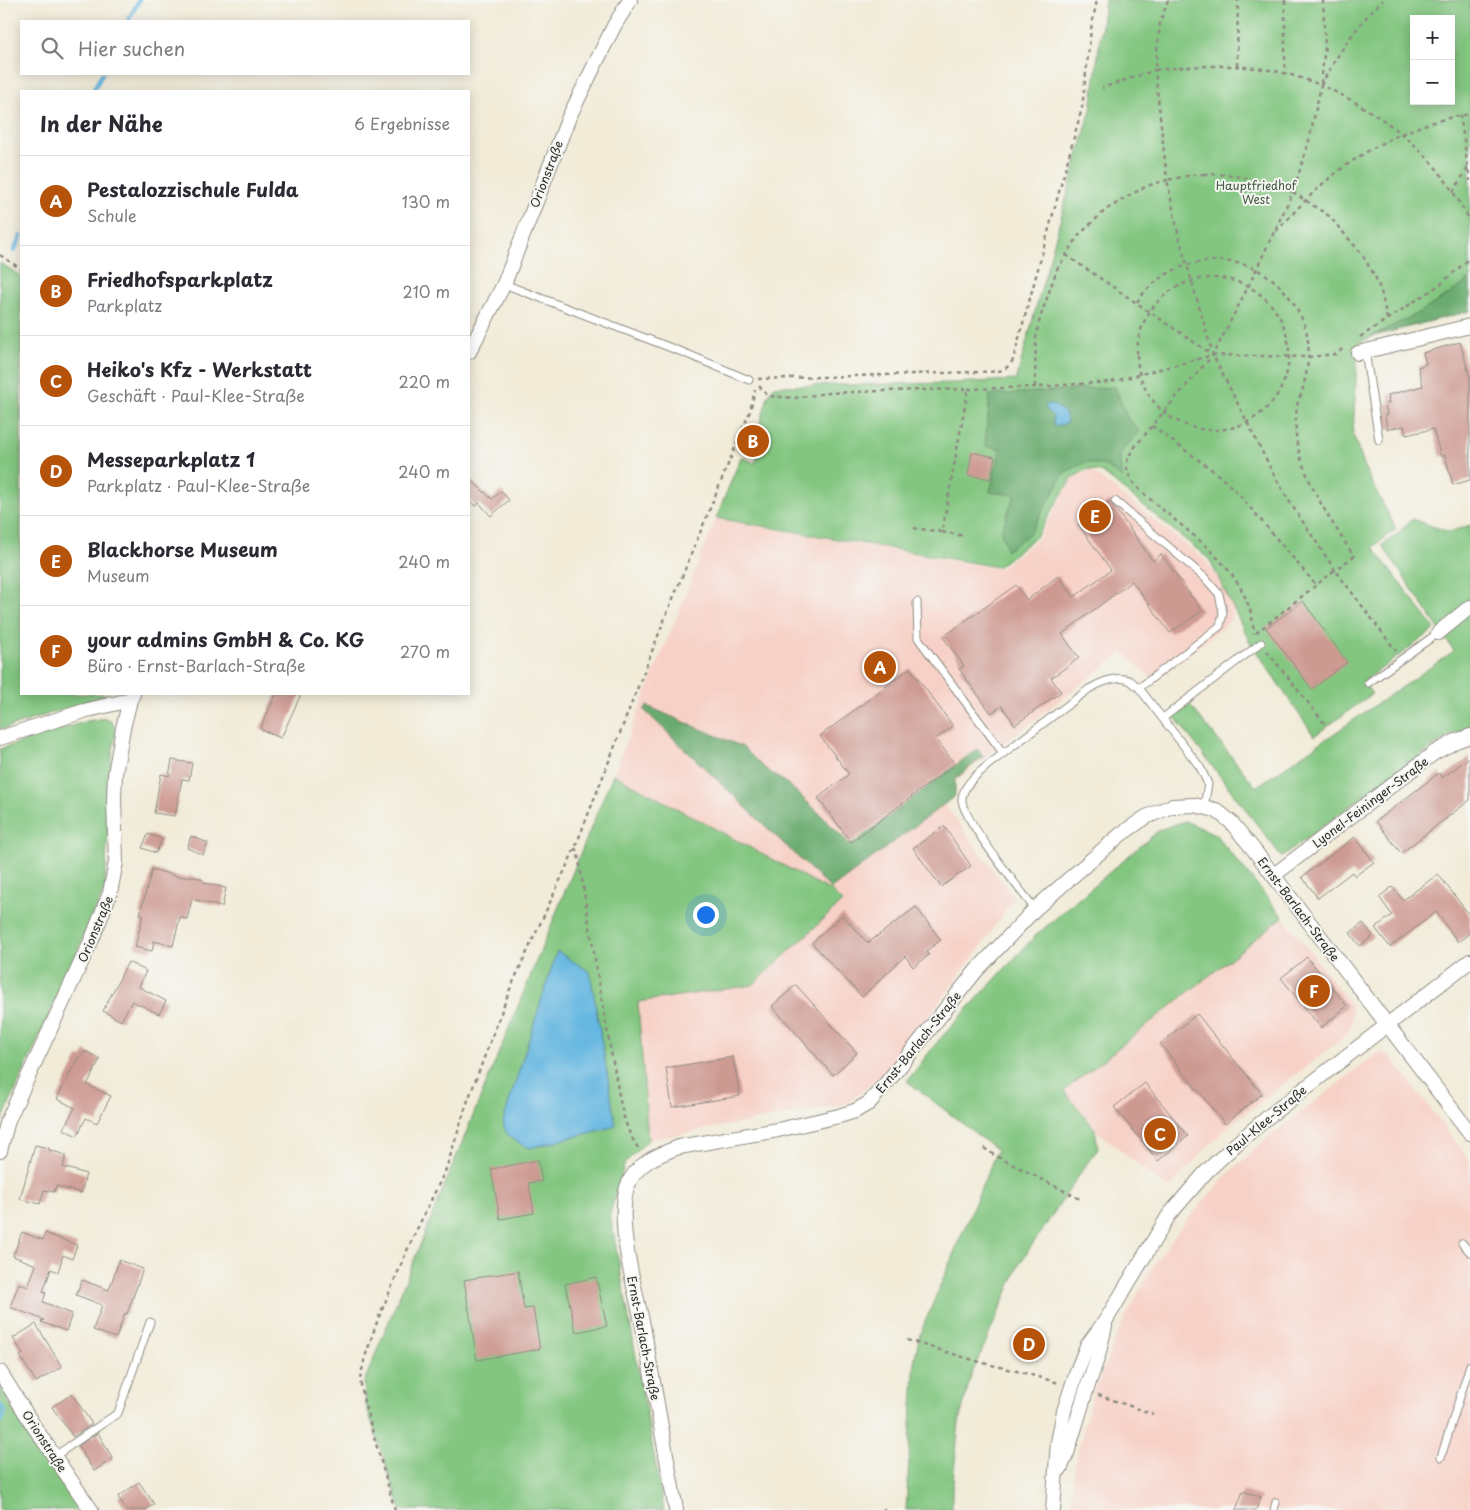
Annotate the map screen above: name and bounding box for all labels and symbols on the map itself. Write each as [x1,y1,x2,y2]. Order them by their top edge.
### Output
street label: Orionstraße [525,138,567,210]
park label: Hauptfriedhof West [1216,176,1298,208]
pin: B [737,422,769,460]
pin: E [1079,497,1111,535]
pin: A [864,648,896,686]
street label: Lyonel-Feininger-Straße [1308,752,1432,852]
street label: Ernst-Barlach-Straße [1254,853,1344,965]
street label: Orionstraße [73,893,117,965]
your location [693,902,719,928]
pin: F [1298,972,1330,1010]
street label: Ernst-Barlach-Straße [871,987,965,1097]
street label: Paul-Klee-Straße [1222,1081,1310,1159]
pin: C [1144,1115,1176,1153]
street label: Ernst-Barlach-Straße [623,1274,665,1402]
pin: D [1013,1325,1045,1363]
street label: Orionstraße [18,1406,72,1476]

